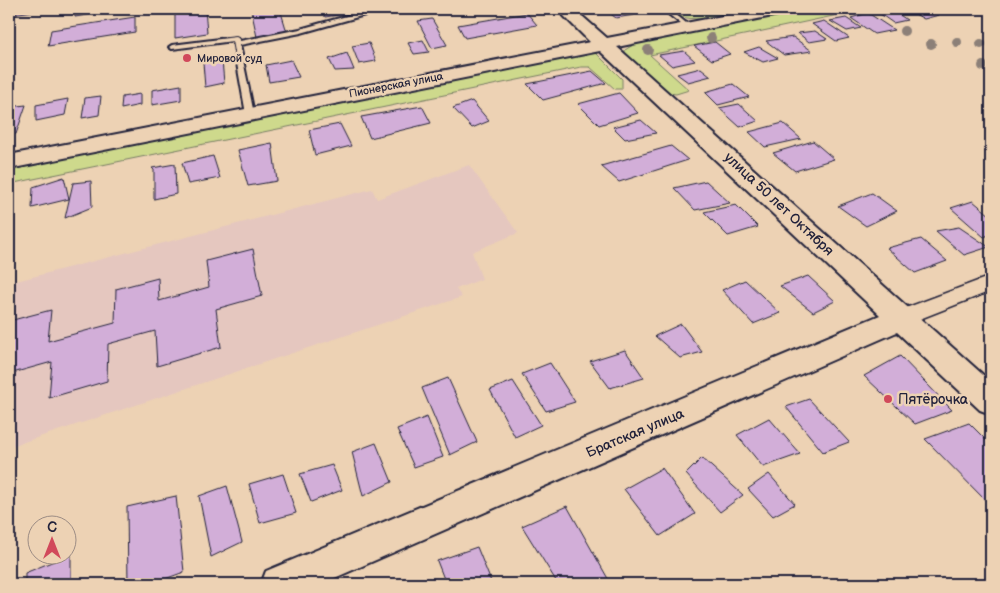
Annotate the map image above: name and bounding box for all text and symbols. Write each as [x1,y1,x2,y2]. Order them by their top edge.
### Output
marker: Мировой суд [181,52,193,64]
place label: Мировой суд [197,52,262,65]
street label: Пионерская улица [348,69,445,101]
street label: улица 50 лет Октября [721,149,838,259]
place label: Пятёрочка [898,391,969,408]
marker: Пятёрочка [882,393,894,405]
street label: Братская улица [583,404,687,461]
north arrow [28,516,78,566]
text: С [47,519,57,536]

